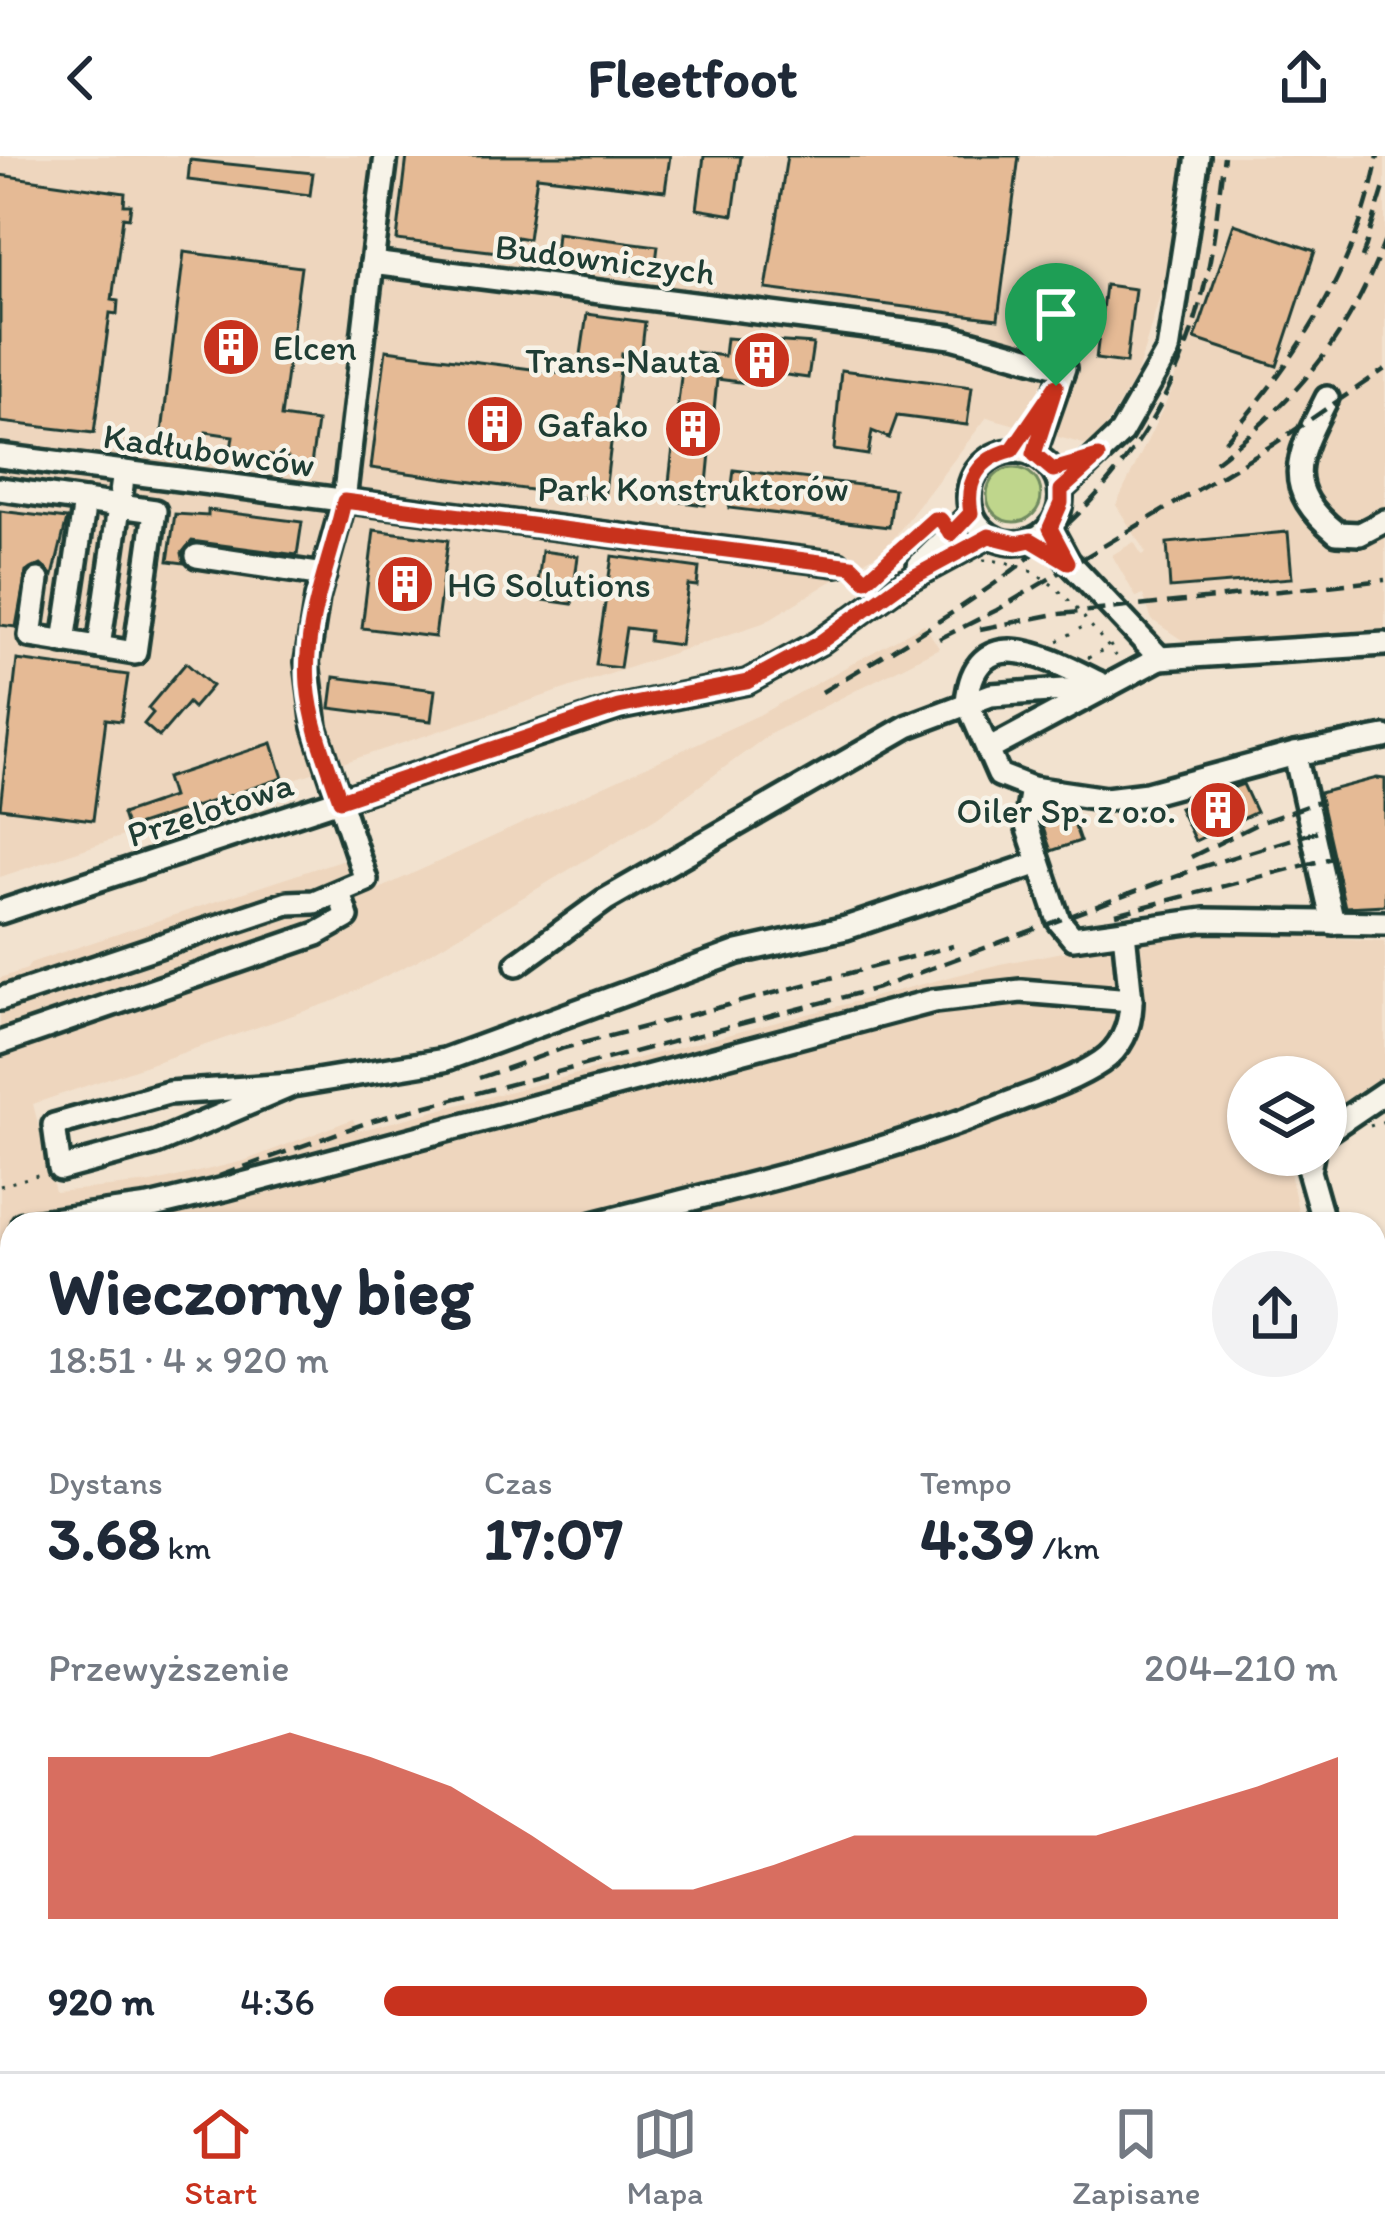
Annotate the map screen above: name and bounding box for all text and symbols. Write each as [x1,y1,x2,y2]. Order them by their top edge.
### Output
icon: back [48,45,114,111]
icon: share [1271,45,1337,111]
text: Fleetfoot [587,46,798,111]
street label: Budowniczych [493,224,717,294]
pin [1005,263,1107,386]
icon: arrive [1023,281,1089,347]
building icon: Elcen [200,316,262,378]
place label: Elcen [273,326,357,369]
building icon: Trans-Nauta [731,329,793,391]
place label: Trans-Nauta [525,339,720,382]
building icon: Gafako [464,393,526,455]
building icon: Park Konstruktorów [662,398,724,460]
place label: Gafako [537,403,648,446]
street label: Kadłubowców [101,414,317,486]
place label: Park Konstruktorów [537,467,849,510]
building icon: HG Solutions [374,553,436,615]
place label: HG Solutions [447,563,651,606]
street label: Przelotowa [122,762,299,856]
building icon: Oiler Sp. z o.o. [1187,779,1249,841]
place label: Oiler Sp. z o.o. [956,789,1176,832]
map controls [1227,1056,1347,1176]
button: layers [1227,1056,1347,1176]
text: Wieczorny bieg [48,1251,473,1331]
button: share [1212,1251,1338,1377]
text: 18:51 · 4 × 920 m [48,1336,329,1383]
text: Dystans [48,1463,163,1502]
text: Czas [484,1463,552,1502]
text: Tempo [920,1463,1012,1502]
text: 3.68 [48,1502,160,1574]
text: 17:07 [484,1502,623,1574]
text: 4:39 [920,1502,1035,1574]
text: km [160,1528,211,1567]
text: /km [1035,1528,1100,1567]
text: Przewyższenie [48,1644,290,1691]
text: 204–210 m [1144,1644,1338,1691]
text: 920 m [48,1978,155,2025]
text: 4:36 [240,1978,315,2025]
tab: Start [185,2101,258,2212]
tab: Mapa [627,2101,703,2212]
tab: Zapisane [1072,2101,1200,2212]

